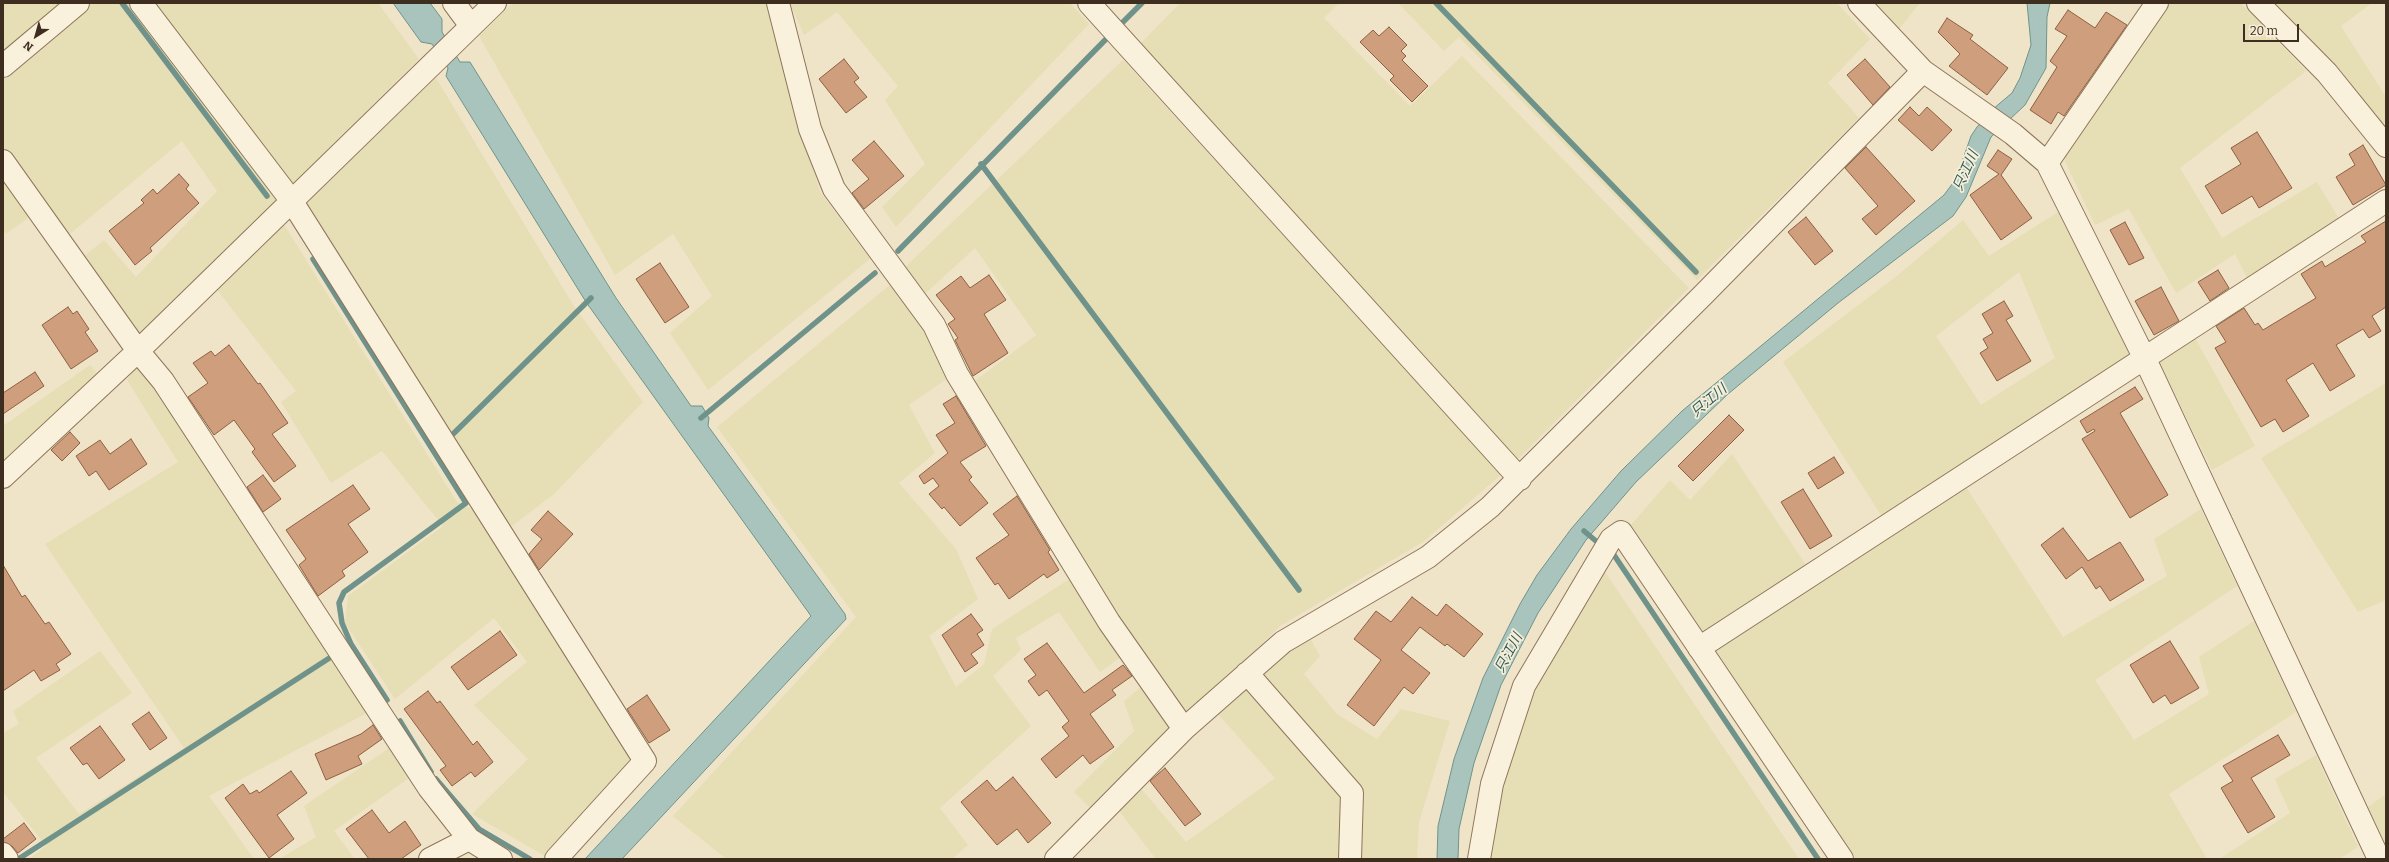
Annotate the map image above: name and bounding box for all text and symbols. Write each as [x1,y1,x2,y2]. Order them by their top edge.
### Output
north arrow [16,16,56,56]
scale bar [2245,16,2301,42]
text: 20 m [2250,24,2278,38]
text: N [21,38,36,54]
water label: 只江川 [1950,148,1982,194]
water label: 只江川 [1688,381,1730,421]
water label: 只江川 [1492,631,1526,675]

